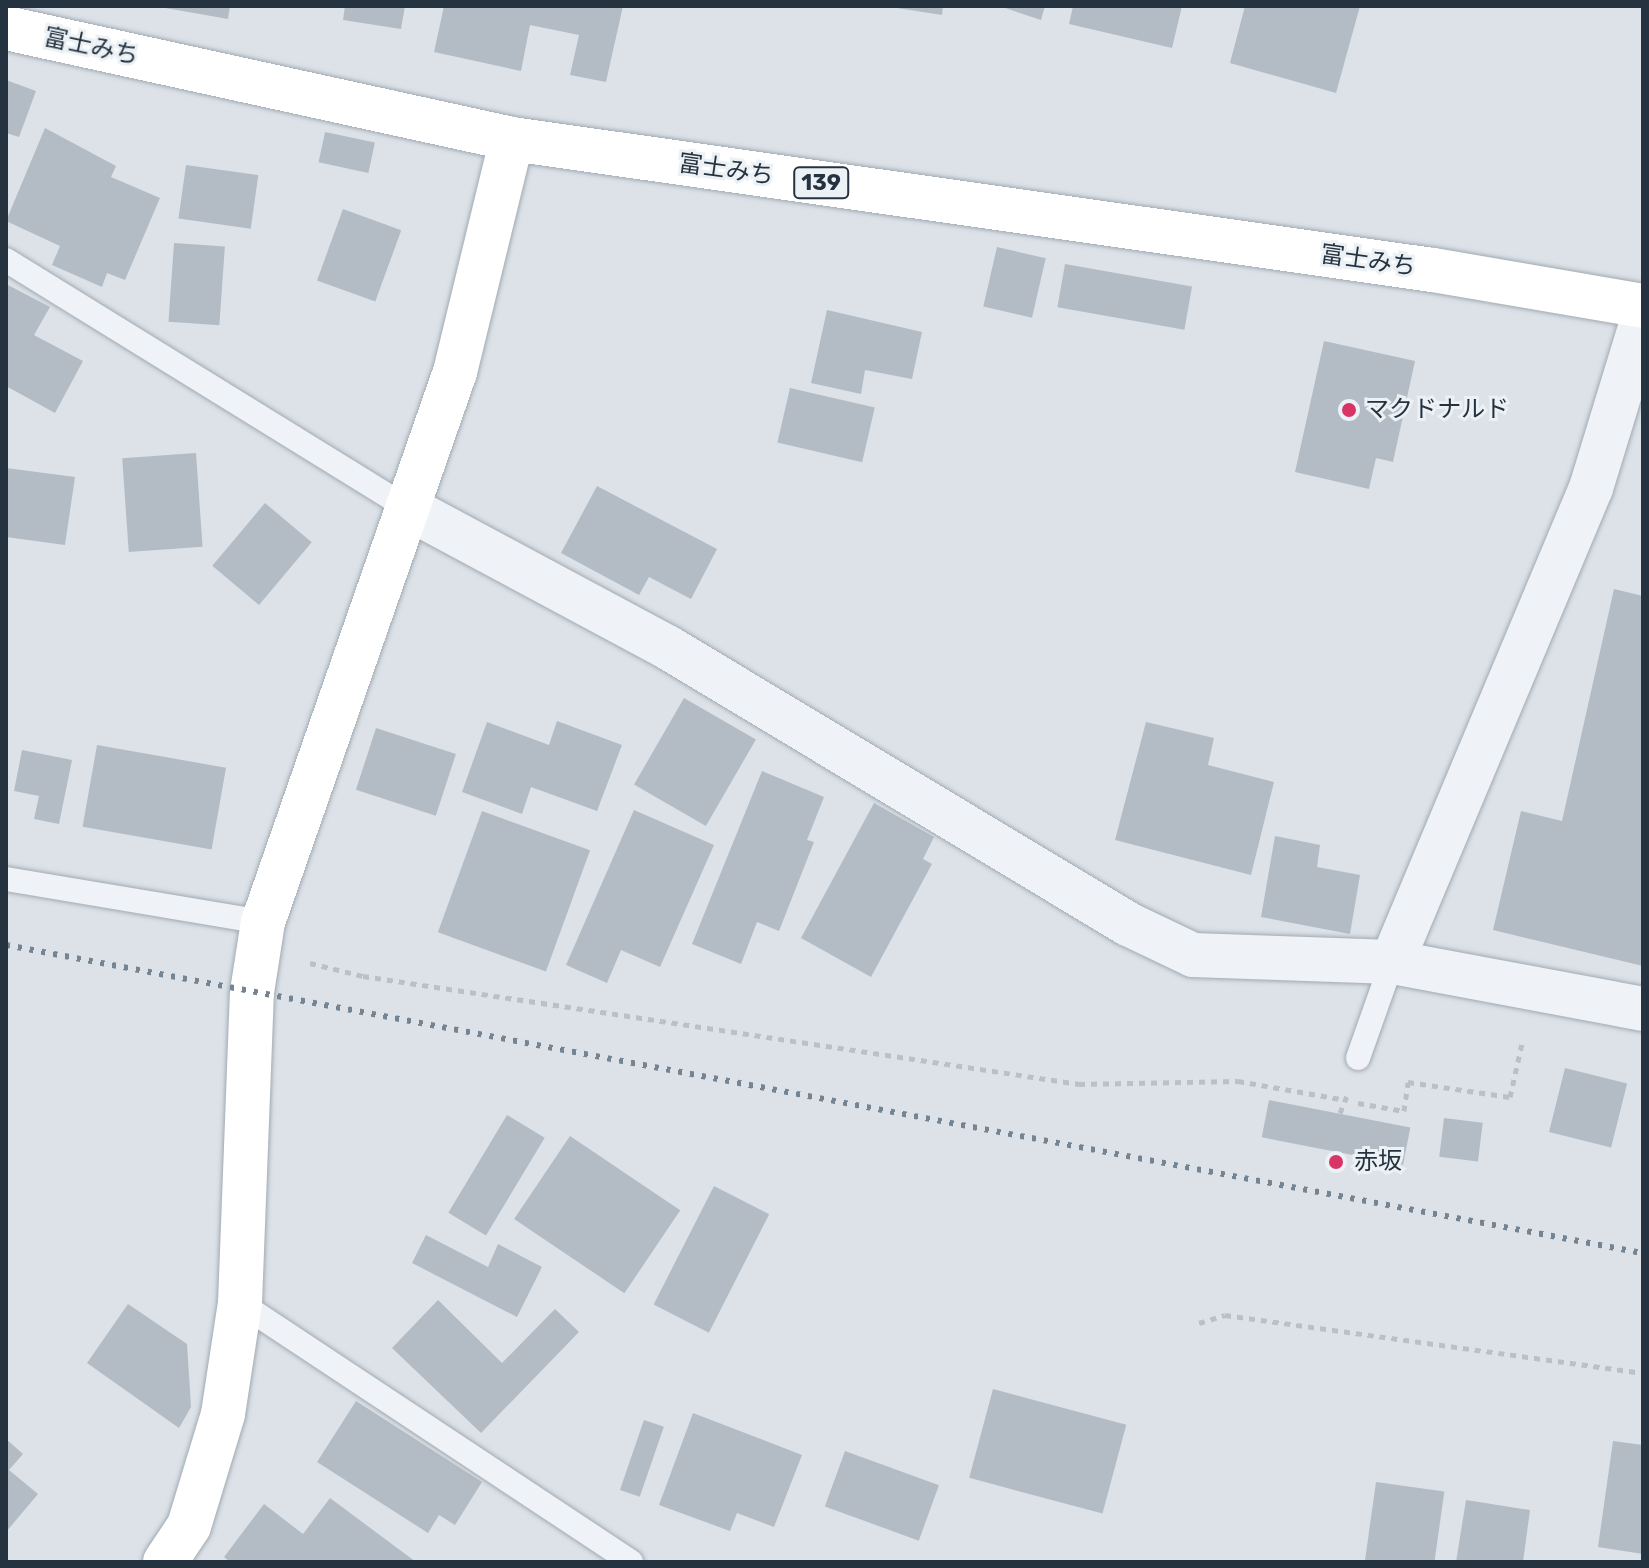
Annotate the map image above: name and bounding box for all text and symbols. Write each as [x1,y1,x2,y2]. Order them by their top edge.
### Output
street label: 富士みち [41,23,141,71]
street label: 富士みち [676,149,776,191]
road number: 139 [793,165,849,201]
street label: 富士みち [1318,240,1418,282]
place label: マクドナルド [1365,396,1509,424]
marker: マクドナルド [1340,401,1358,419]
place label: 赤坂 [1354,1148,1402,1176]
marker: 赤坂 [1325,1151,1347,1173]

